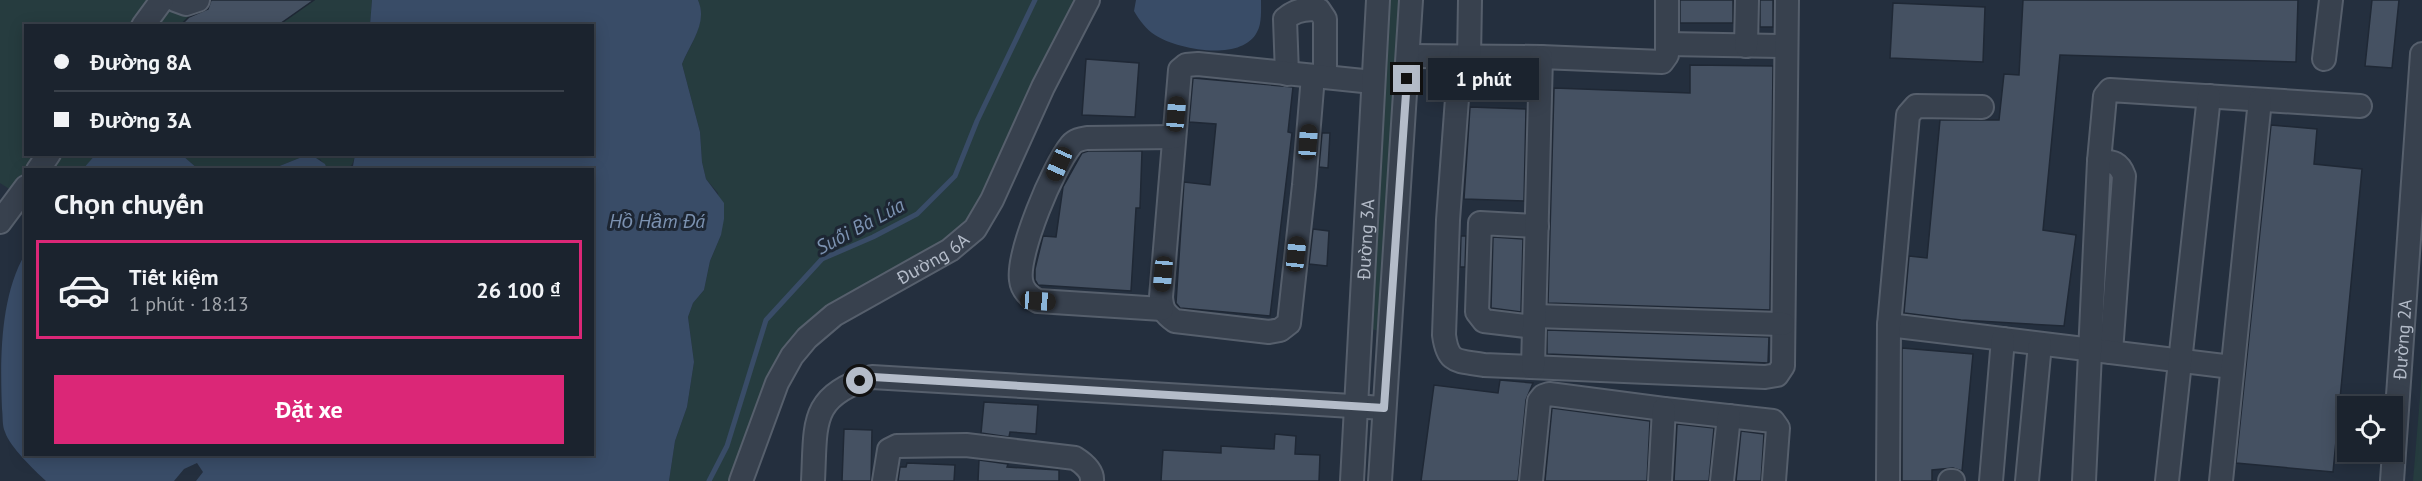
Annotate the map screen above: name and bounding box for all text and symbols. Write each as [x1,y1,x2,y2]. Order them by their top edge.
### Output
text: Đường 8A [90,48,191,76]
callout: 1 phút [1428,58,1539,100]
route end [1393,65,1420,92]
text: 1 phút [1456,66,1511,92]
car [1165,95,1187,133]
text: Đường 3A [90,106,191,134]
car [1298,123,1318,161]
car [1043,144,1075,184]
text: Chọn chuyến [54,187,204,221]
water label: Suối Bà Lúa [811,192,909,260]
street label: Đường 3A [1351,198,1379,281]
water label: Hồ Hầm Đá [609,208,705,234]
street label: Đường 6A [892,227,974,290]
car [1285,235,1307,273]
car [1152,255,1174,293]
icon: car [57,263,111,317]
text: Tiết kiệm [129,263,219,291]
text: 26 100 ₫ [476,276,561,304]
text: 1 phút · 18:13 [129,291,249,317]
car [1019,291,1057,311]
street label: Đường 2A [2388,298,2416,381]
route start [846,367,873,394]
button: Đặt xe [54,375,564,444]
map controls [2337,396,2403,462]
button: locate [2337,396,2403,462]

